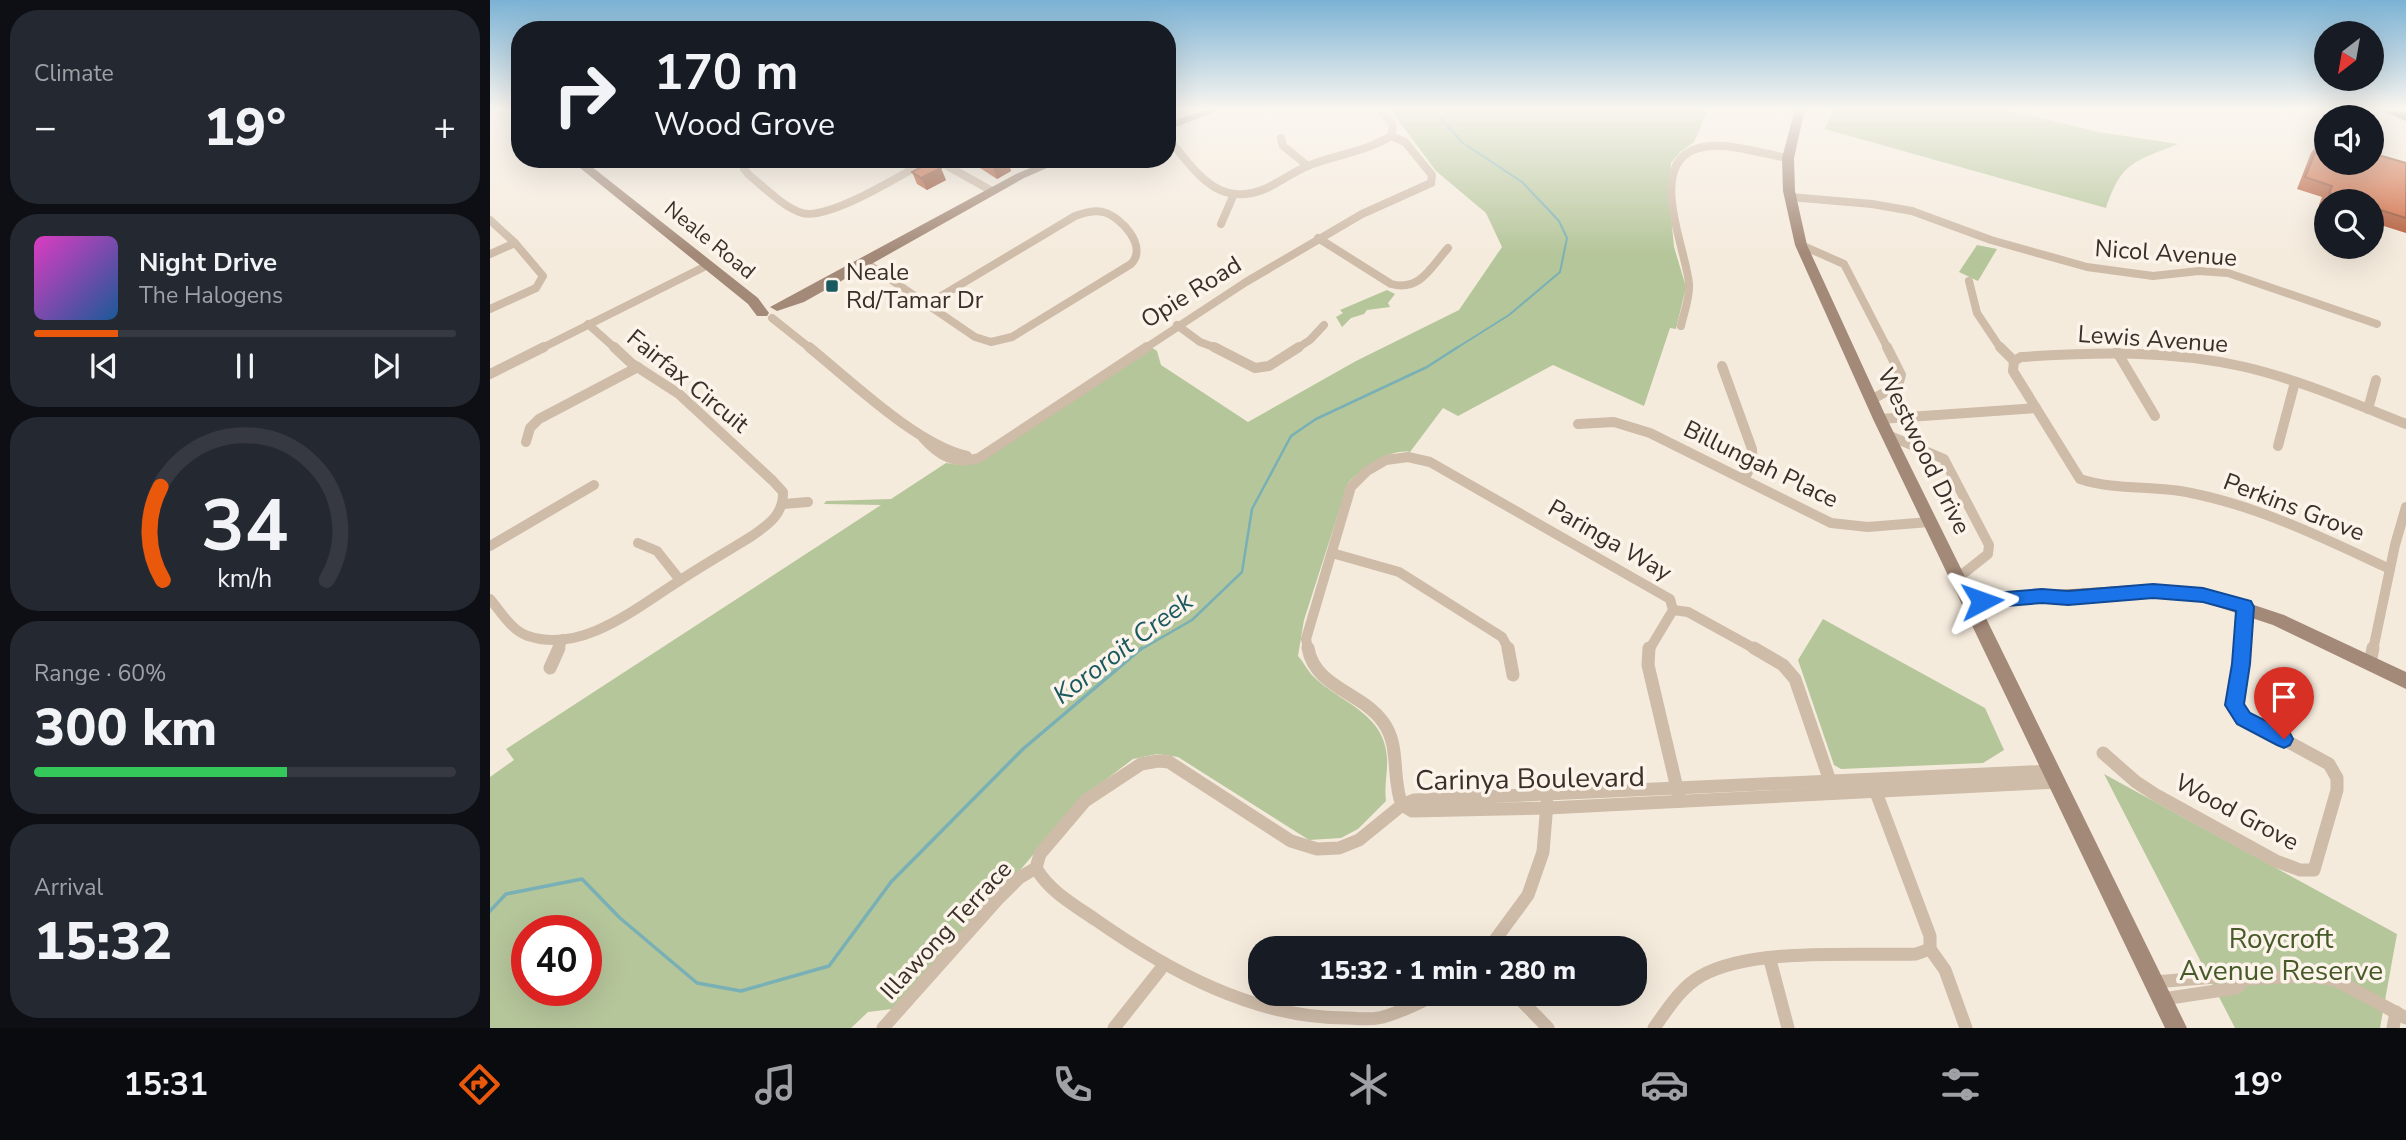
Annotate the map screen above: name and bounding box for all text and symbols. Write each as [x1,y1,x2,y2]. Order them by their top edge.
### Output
north arrow [2314,21,2384,91]
map controls [2314,21,2384,259]
text: 170 m [654,39,798,106]
icon: right [539,49,630,140]
text: Climate [34,58,114,89]
text: 19° [204,92,286,163]
text: − [34,102,57,153]
text: + [433,102,456,153]
text: Wood Grove [654,103,835,146]
button: sound [2314,105,2384,175]
button: search [2314,189,2384,259]
street label: Neale Road [659,195,761,285]
street label: Nicol Avenue [2094,232,2238,274]
text: Night Drive [139,245,277,280]
street label: Opie Road [1135,249,1247,335]
place label: Neale Rd/Tamar Dr [846,256,984,316]
marker: Neale Rd/Tamar Dr [824,278,840,294]
text: The Halogens [139,280,283,311]
street label: Lewis Avenue [2077,318,2229,360]
street label: Fairfax Circuit [620,322,756,440]
icon: previous [85,347,123,385]
icon: pause [226,347,264,385]
icon: next [367,347,405,385]
street label: Westwood Drive [1870,362,1978,540]
street label: Billungah Place [1678,413,1844,515]
street label: Perkins Grove [2219,465,2369,549]
text: 34 [201,476,289,576]
street label: Paringa Way [1542,492,1678,589]
text: km/h [217,562,273,596]
position arrow [1945,564,2019,638]
water label: Kororoit Creek [1046,583,1201,712]
text: Range · 60% [34,658,166,689]
pin [2254,667,2314,739]
icon: arrive [2265,678,2303,716]
text: 300 km [34,692,217,763]
street label: Carinya Boulevard [1415,758,1645,800]
street label: Wood Grove [2170,766,2304,858]
street label: Illawong Terrace [873,854,1019,1006]
text: Arrival [34,872,103,903]
text: 15:32 [34,906,172,977]
speed limit sign: 40 [511,915,602,1006]
park label: Roycroft Avenue Reserve [2179,920,2383,990]
text: 15:32 · 1 min · 280 m [1319,953,1576,988]
icon: directions [455,1060,504,1109]
icon: music [751,1060,800,1109]
icon: phone [1048,1060,1097,1109]
icon: climate [1344,1060,1393,1109]
icon: car [1640,1060,1689,1109]
icon: filters [1936,1060,1985,1109]
text: 15:31 [124,1063,208,1106]
text: 19° [2232,1063,2282,1106]

